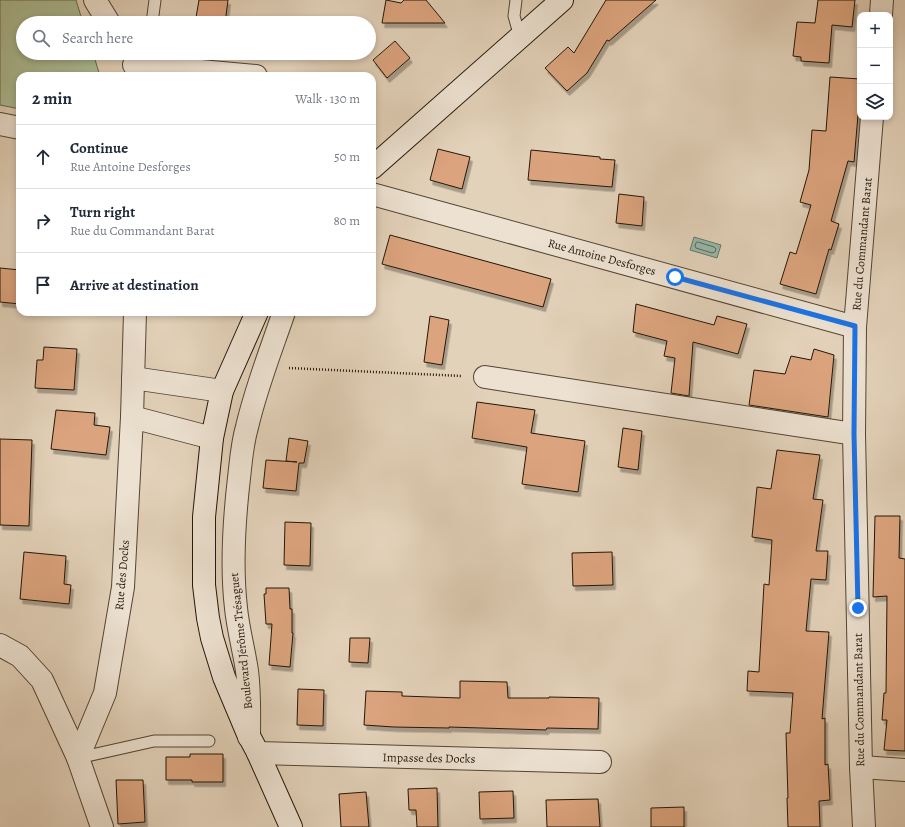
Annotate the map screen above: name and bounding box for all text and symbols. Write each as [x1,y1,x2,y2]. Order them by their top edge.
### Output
map controls [857,12,893,120]
button: + [857,12,893,48]
search box [16,16,376,60]
icon: search [30,27,52,49]
text: Search here [62,28,133,48]
button: − [857,48,893,84]
button: layers [857,84,893,120]
text: 2 min [32,87,72,110]
text: Walk · 130 m [295,90,360,107]
text: Continue [70,138,128,158]
icon: ahead [32,146,54,168]
text: 50 m [334,148,360,165]
text: Rue Antoine Desforges [70,158,191,175]
street label: Rue du Commandant Barat [848,177,876,311]
text: Turn right [70,202,135,222]
icon: right [32,210,54,232]
text: 80 m [333,212,360,229]
text: Rue du Commandant Barat [70,222,215,239]
street label: Rue Antoine Desforges [546,235,658,279]
route start [666,268,684,286]
icon: arrive [32,274,54,296]
text: Arrive at destination [70,275,199,295]
street label: Rue des Docks [111,539,133,611]
street label: Boulevard Jérôme Trésaguet [226,572,256,710]
route end [849,599,867,617]
street label: Rue du Commandant Barat [850,633,868,767]
street label: Impasse des Docks [382,749,476,767]

